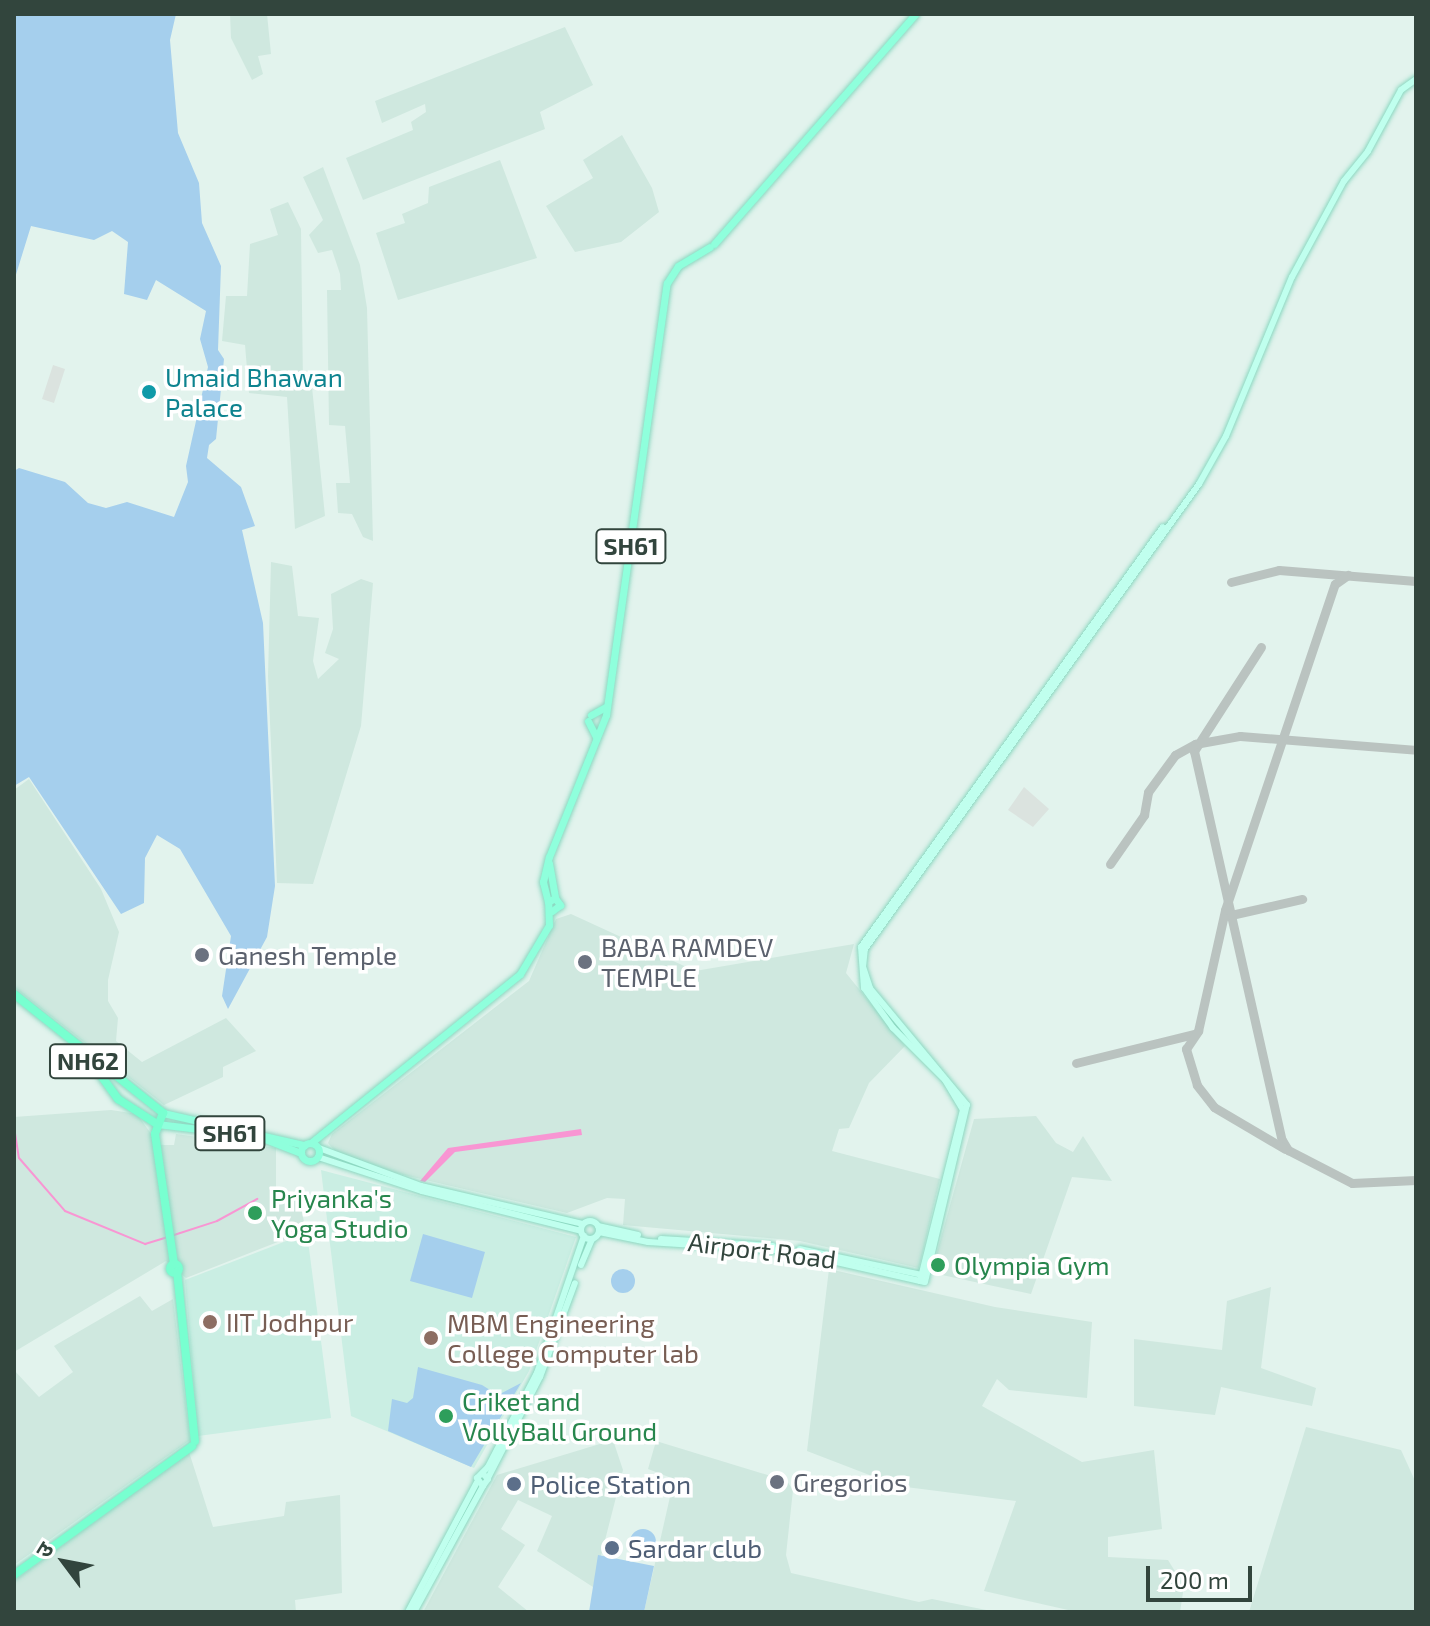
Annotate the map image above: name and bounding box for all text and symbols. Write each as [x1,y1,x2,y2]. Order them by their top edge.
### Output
place label: Umaid Bhawan Palace [165,361,343,422]
marker: Umaid Bhawan Palace [140,383,158,401]
road number: SH61 [595,526,667,566]
place label: BABA RAMDEV TEMPLE [601,931,774,992]
place label: Ganesh Temple [218,939,397,971]
marker: Ganesh Temple [193,946,211,964]
marker: BABA RAMDEV TEMPLE [576,953,594,971]
road number: NH62 [48,1041,128,1081]
road number: SH61 [194,1113,266,1153]
place label: Priyanka's Yoga Studio [271,1182,409,1244]
marker: Priyanka's Yoga Studio [246,1204,264,1222]
street label: Airport Road [686,1225,838,1275]
place label: Olympia Gym [954,1249,1110,1281]
marker: Olympia Gym [929,1256,947,1274]
place label: IIT Jodhpur [226,1306,354,1338]
place label: MBM Engineering College Computer lab [447,1307,699,1368]
marker: IIT Jodhpur [201,1313,219,1331]
marker: MBM Engineering College Computer lab [422,1329,440,1347]
place label: Criket and VollyBall Ground [462,1385,658,1446]
marker: Criket and VollyBall Ground [437,1407,455,1425]
place label: Gregorios [793,1466,907,1498]
place label: Police Station [530,1468,691,1500]
marker: Gregorios [768,1473,786,1491]
marker: Police Station [505,1475,523,1493]
north arrow [24,1522,104,1602]
place label: Sardar club [628,1532,762,1564]
text: उ [29,1537,58,1562]
marker: Sardar club [603,1539,621,1557]
scale bar [1150,1550,1256,1600]
text: 200 m [1160,1565,1229,1594]

